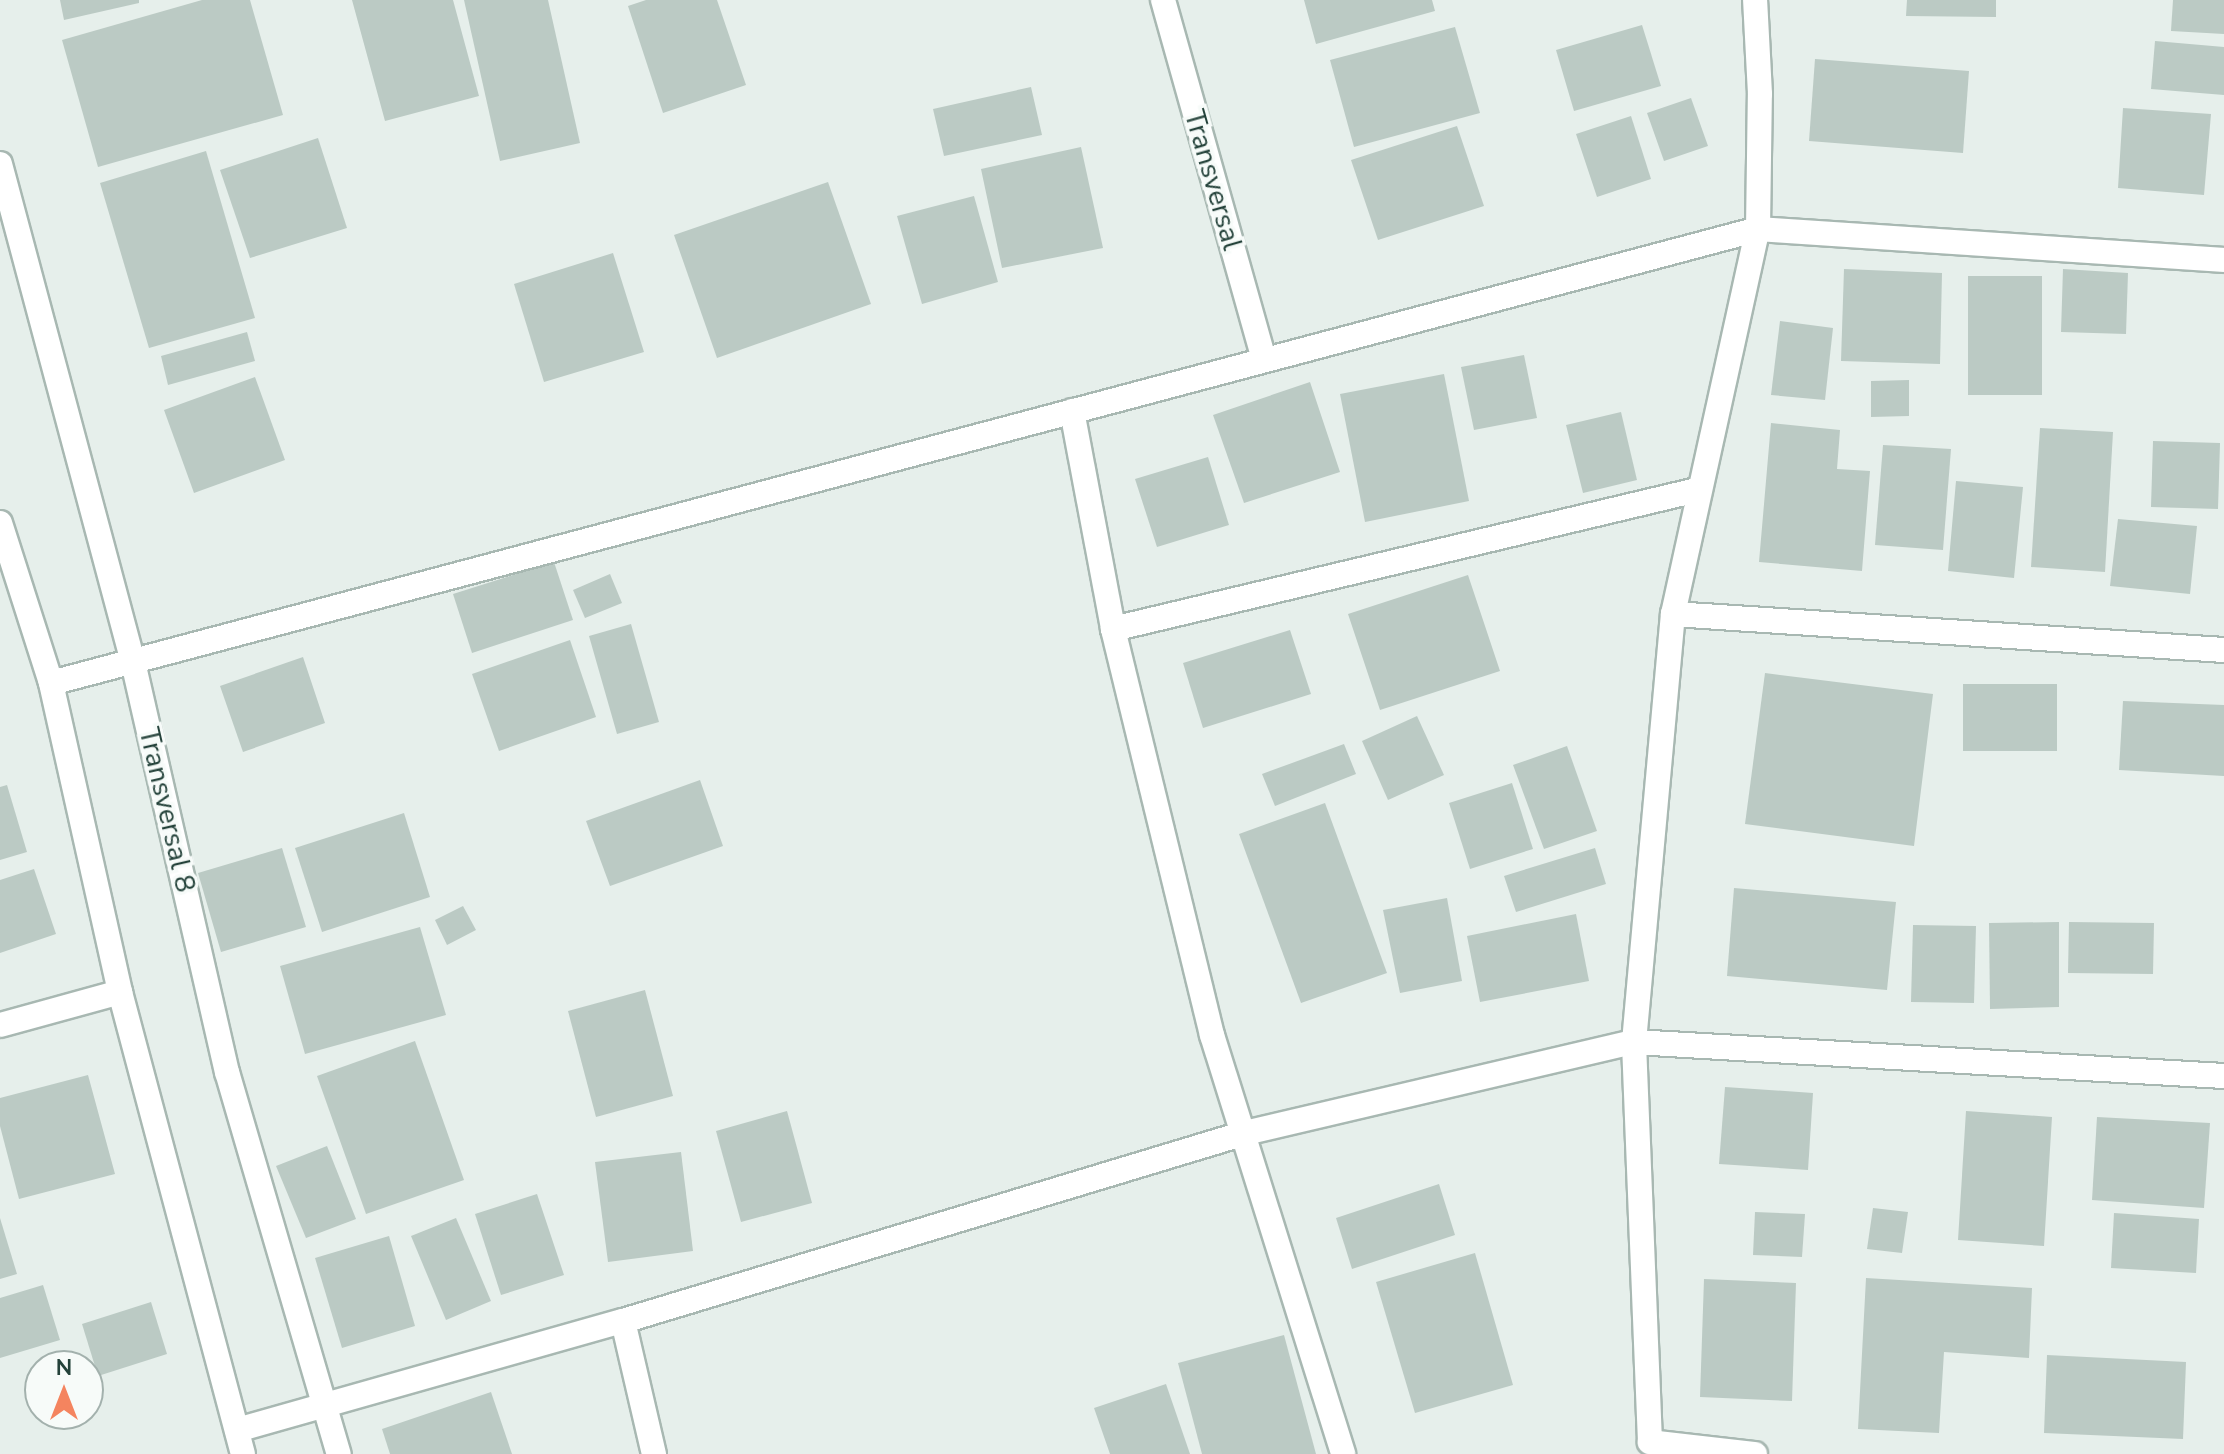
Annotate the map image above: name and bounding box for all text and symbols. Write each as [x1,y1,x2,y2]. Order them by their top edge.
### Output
street label: Transversal [1177,106,1249,254]
street label: Transversal 8 [132,724,202,896]
north arrow [24,1350,104,1430]
text: N [56,1353,72,1383]

